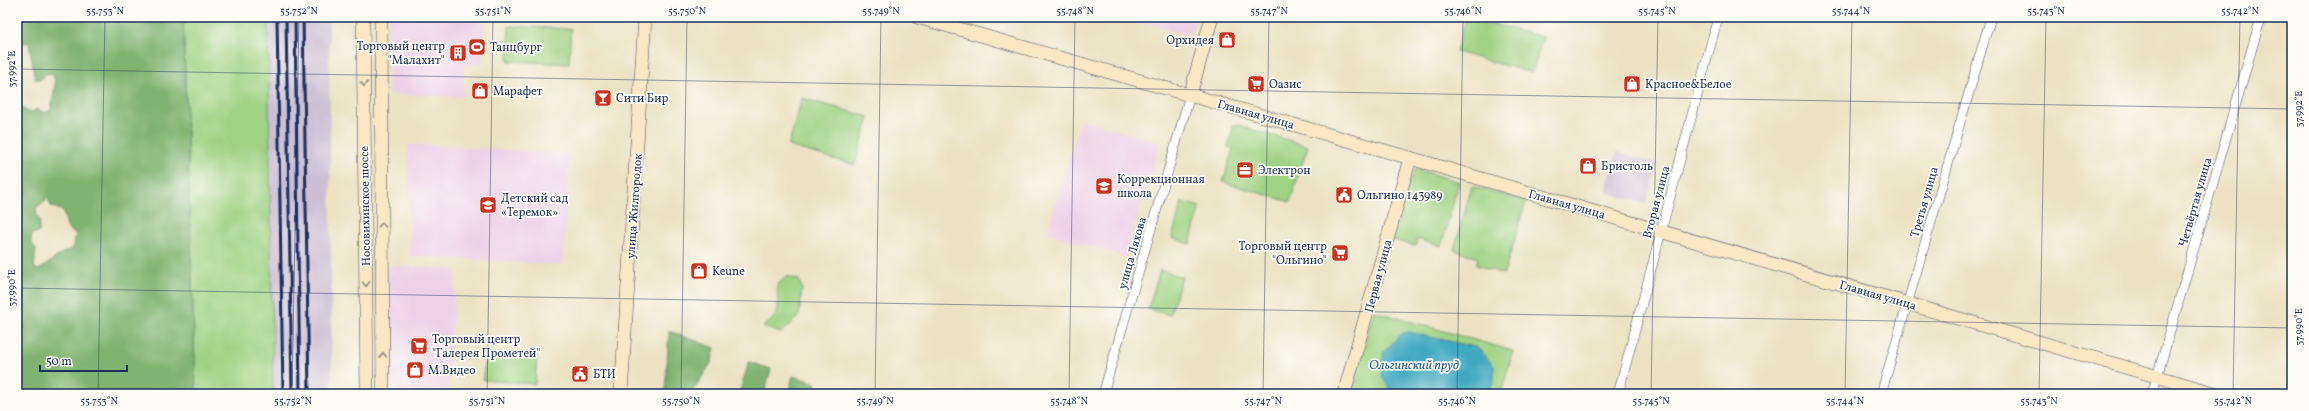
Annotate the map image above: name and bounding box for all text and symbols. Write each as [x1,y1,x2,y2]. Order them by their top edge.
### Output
text: 55.753°N [86,4,124,18]
text: 55.752°N [280,4,318,18]
text: 55.751°N [475,4,512,18]
text: 55.750°N [668,4,707,18]
text: 55.749°N [862,4,900,18]
text: 55.748°N [1056,4,1094,18]
text: 55.747°N [1250,4,1288,18]
text: 55.746°N [1444,4,1482,18]
text: 55.745°N [1638,4,1676,18]
text: 55.744°N [1832,4,1871,18]
text: 55.743°N [2027,4,2065,18]
text: 55.742°N [2221,4,2260,18]
shop icon: Орхидея [1217,30,1237,50]
place label: Орхидея [1166,33,1214,49]
sports icon: Танцбург [467,37,487,57]
place label: Торговый центр "Малахит" [357,39,445,69]
place label: Танцбург [490,40,543,56]
building icon: Торговый центр "Малахит" [448,43,468,63]
text: 37.992°E [5,51,19,87]
supermarket icon: Оазис [1246,74,1266,94]
shop icon: Красное&Белое [1622,74,1642,94]
place label: Оазис [1269,77,1302,93]
place label: Красное&Белое [1645,77,1732,93]
one-way arrow [360,81,368,87]
shop icon: Марафет [470,81,490,101]
place label: Марафет [493,84,543,100]
bar icon: Сити Бир [593,88,613,108]
place label: Сити Бир [616,91,669,107]
text: 37.992°E [2292,91,2306,127]
street label: Главная улица [1215,96,1296,134]
street label: Носовихинское шоссе [357,145,375,266]
street label: улица Жилгородок [623,152,647,259]
shop icon: Бристоль [1578,156,1598,176]
street label: Четвёртая улица [2176,156,2216,249]
place label: Бристоль [1601,159,1653,175]
office icon: Электрон [1235,160,1255,180]
place label: Электрон [1258,163,1311,179]
street label: Вторая улица [1640,164,1674,240]
street label: Третья улица [1907,165,1943,239]
place label: Коррекционная школа [1117,172,1205,202]
school or university icon: Коррекционная школа [1094,176,1114,196]
public building icon: Ольгино 143989 [1334,185,1354,205]
street label: Главная улица [1526,186,1607,224]
place label: Ольгино 143989 [1357,188,1443,204]
place label: Детский сад «Теремок» [501,191,568,221]
school or university icon: Детский сад «Теремок» [478,195,498,215]
street label: улица Ляхова [1115,215,1151,291]
one-way arrow [378,222,386,228]
street label: Первая улица [1362,238,1396,315]
place label: Торговый центр "Ольгино" [1239,239,1327,269]
supermarket icon: Торговый центр "Ольгино" [1330,243,1350,263]
shop icon: Keune [689,261,709,281]
place label: Keune [712,264,745,280]
text: 37.990°E [5,269,19,307]
street label: Главная улица [1837,277,1918,315]
one-way arrow [362,281,370,287]
text: 37.990°E [2292,308,2306,346]
place label: Торговый центр "Галерея Прометей" [432,332,540,362]
supermarket icon: Торговый центр "Галерея Прометей" [409,336,429,356]
scale bar [40,347,127,373]
one-way arrow [379,352,387,358]
text: 50 m [46,354,72,370]
water label: Ольгинский пруд [1369,357,1459,375]
shop icon: М.Видео [405,360,425,380]
place label: М.Видео [428,363,476,379]
public building icon: БТИ [570,364,590,384]
place label: БТИ [593,367,616,383]
text: 55.753°N [80,394,118,408]
text: 55.752°N [274,394,312,408]
text: 55.751°N [469,394,506,408]
text: 55.750°N [662,394,701,408]
text: 55.749°N [856,394,894,408]
text: 55.748°N [1050,394,1088,408]
text: 55.747°N [1244,394,1282,408]
text: 55.746°N [1438,394,1476,408]
text: 55.745°N [1632,394,1670,408]
text: 55.744°N [1826,394,1865,408]
text: 55.743°N [2020,394,2058,408]
text: 55.742°N [2214,394,2253,408]

